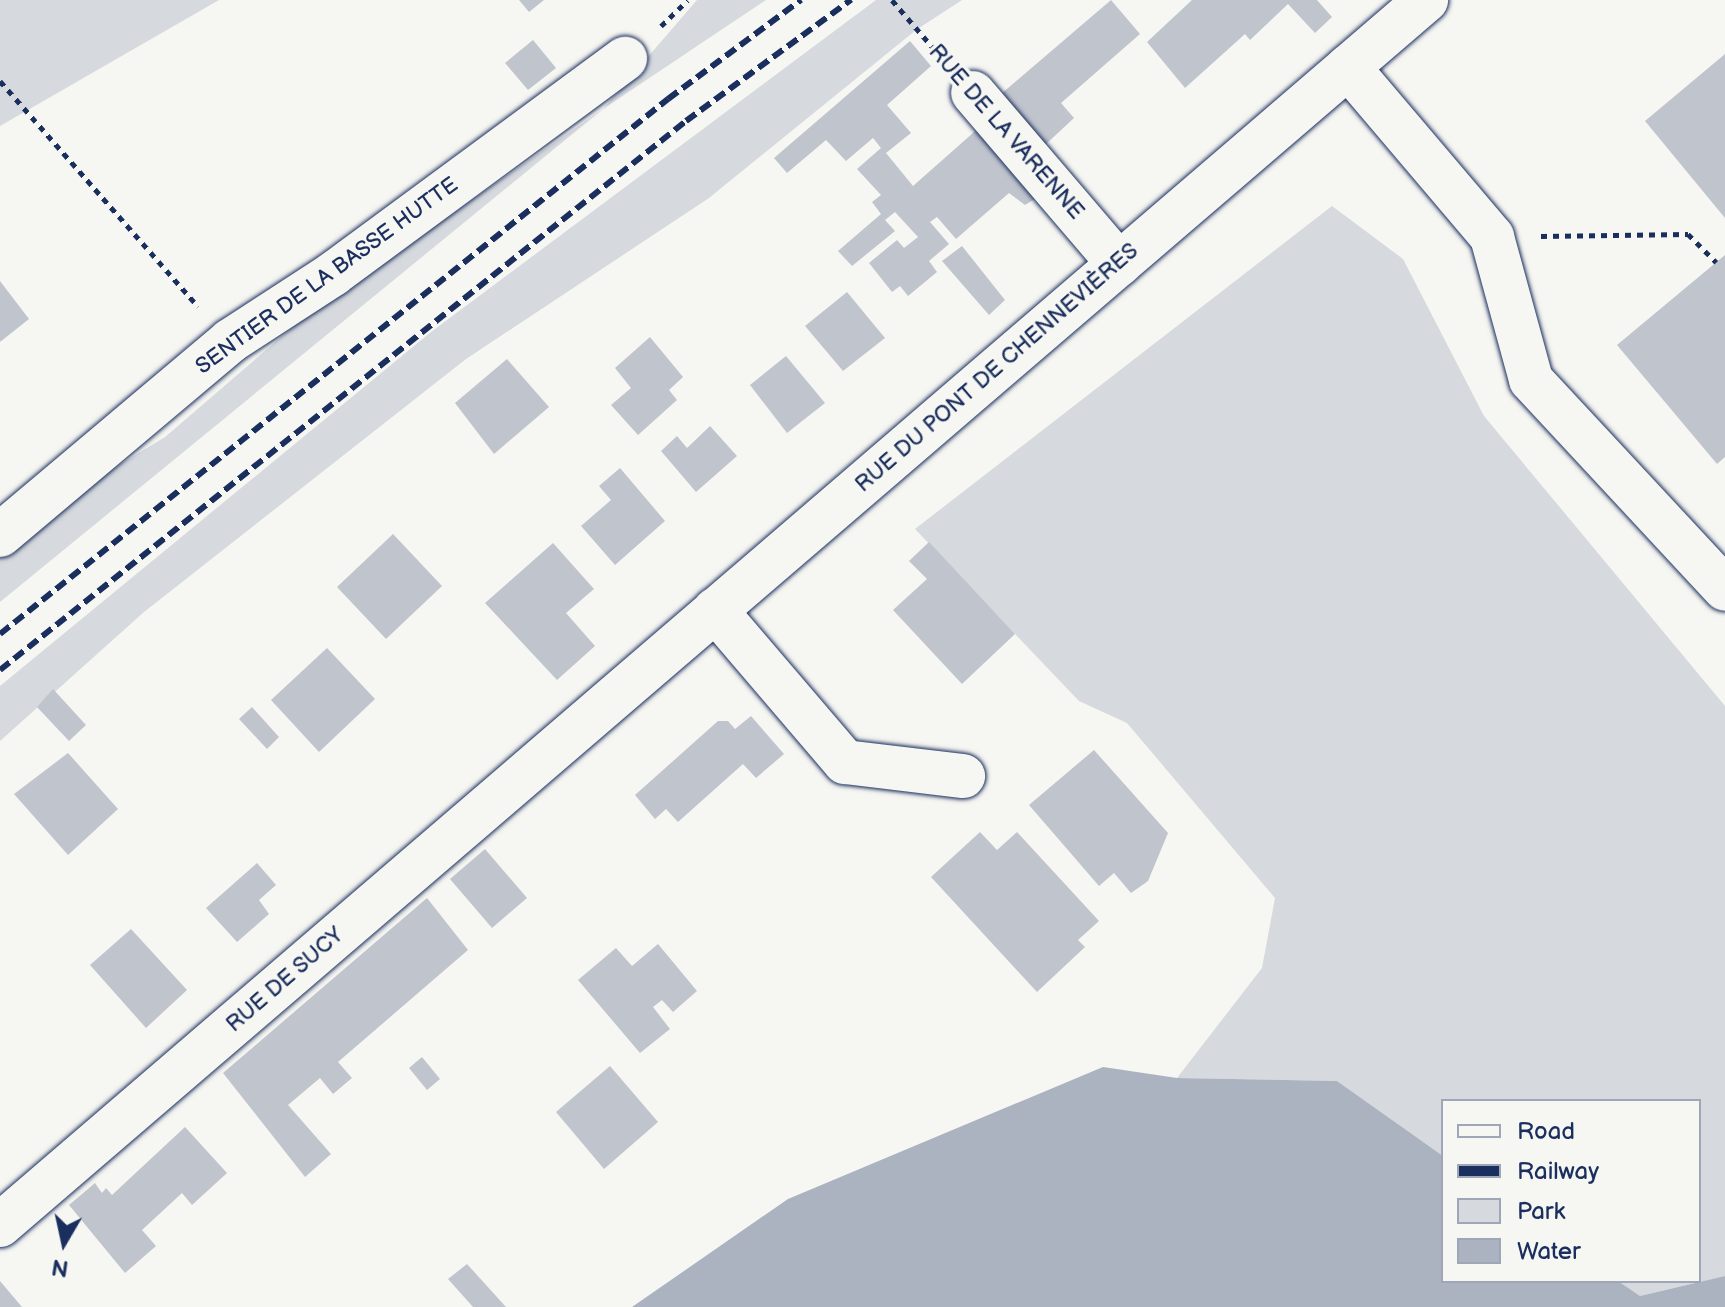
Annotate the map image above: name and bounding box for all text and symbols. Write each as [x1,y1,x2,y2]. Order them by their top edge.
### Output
street label: RUE DE LA VARENNE [923,39,1089,225]
street label: SENTIER DE LA BASSE HUTTE [191,172,463,380]
street label: RUE DU PONT DE CHENNEVIÈRES [850,238,1144,498]
street label: RUE DE SUCY [221,922,349,1038]
legend [1441,1099,1701,1283]
text: Road [1517,1117,1575,1146]
text: Railway [1517,1157,1599,1186]
text: Park [1517,1197,1565,1226]
north arrow [24,1203,104,1283]
text: Water [1517,1237,1581,1266]
text: N [50,1253,70,1282]

